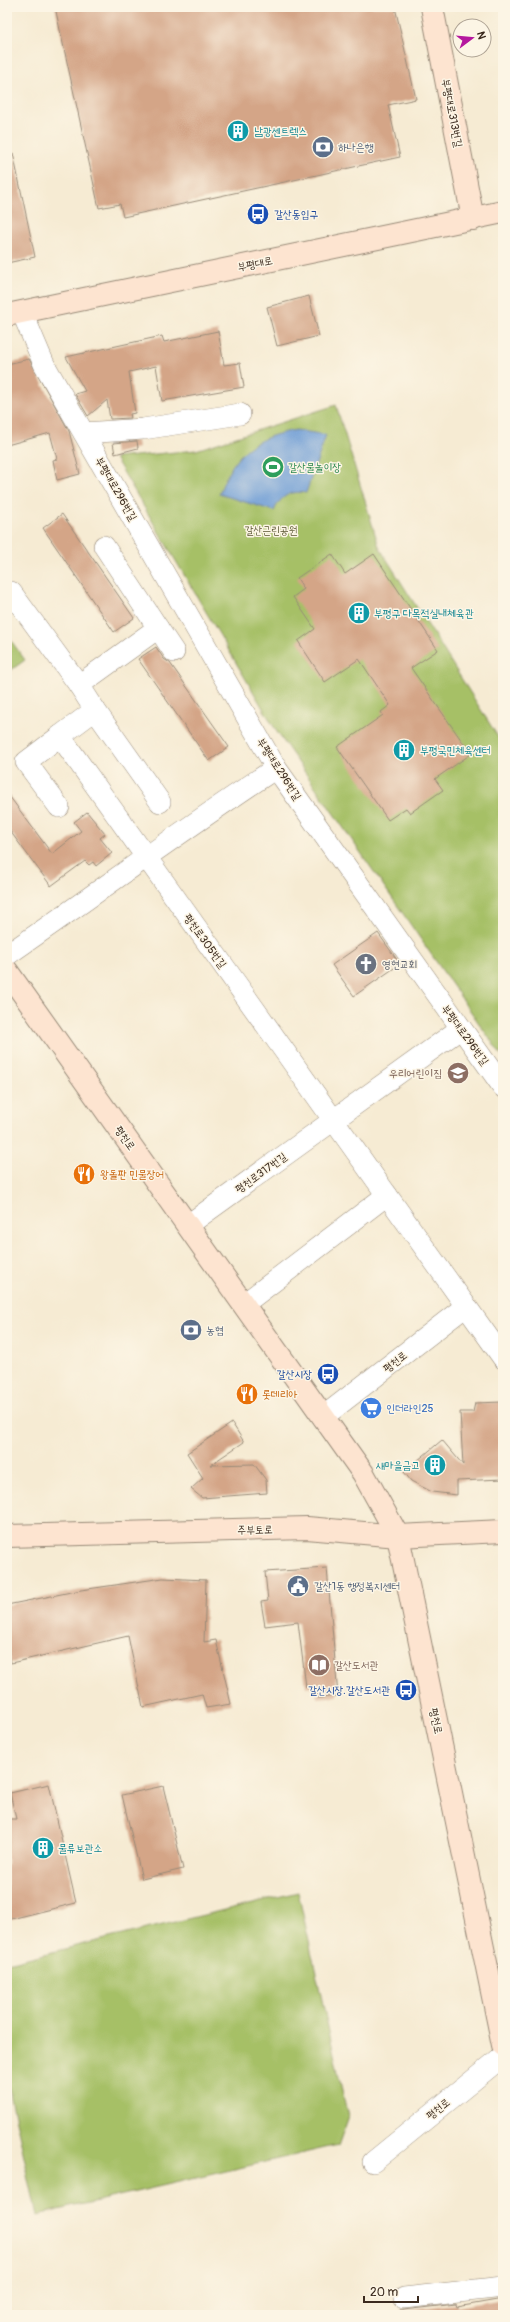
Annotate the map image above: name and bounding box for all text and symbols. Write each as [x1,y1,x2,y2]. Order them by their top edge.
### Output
north arrow [452,18,492,58]
text: N [474,30,489,41]
street label: 부평대로313번길 [439,78,465,149]
building icon: 남광센트렉스 [225,118,251,144]
place label: 남광센트렉스 [254,125,307,138]
bank icon: 하나은행 [310,134,336,160]
place label: 하나은행 [338,141,374,154]
bus stop icon: 갈산동입구 [245,201,271,227]
place label: 갈산동입구 [274,208,318,221]
street label: 부평대로 [236,254,274,274]
sports icon: 갈산물놀이장 [260,454,286,480]
street label: 부평대로296번길 [93,455,140,523]
place label: 갈산물놀이장 [288,461,341,474]
park label: 갈산근린공원 [244,524,298,537]
building icon: 부평구 다목적실내체육관 [346,600,372,626]
place label: 부평구 다목적실내체육관 [374,607,474,620]
street label: 부평대로296번길 [254,736,304,803]
building icon: 부평국민체육센터 [391,737,417,763]
place label: 부평국민체육센터 [420,744,491,757]
street label: 평천로305번길 [181,911,229,971]
church icon: 영현교회 [353,951,379,977]
place label: 영현교회 [382,958,417,971]
street label: 부평대로296번길 [439,1002,491,1068]
school or university icon: 우리어린이집 [445,1060,471,1086]
place label: 우리어린이집 [389,1067,442,1080]
street label: 평천로 [112,1123,138,1153]
street label: 평천로317번길 [233,1150,289,1196]
restaurant icon: 왕돌판 민물장어 [71,1161,97,1187]
place label: 왕돌판 민물장어 [100,1168,164,1181]
bank icon: 농협 [178,1317,204,1343]
place label: 농협 [206,1324,224,1337]
street label: 평천로 [381,1349,410,1375]
bus stop icon: 갈산시장 [315,1361,341,1387]
place label: 갈산시장 [277,1368,312,1381]
restaurant icon: 롯데리아 [234,1381,260,1407]
place label: 롯데리아 [262,1388,298,1401]
supermarket icon: 인더라인25 [358,1395,384,1421]
place label: 인더라인25 [386,1402,434,1415]
building icon: 새마을금고 [422,1452,448,1478]
place label: 새마을금고 [376,1459,420,1472]
street label: 주부토로 [237,1523,273,1537]
public building icon: 갈산1동 행정복지센터 [285,1573,311,1599]
place label: 갈산1동 행정복지센터 [314,1580,400,1593]
library icon: 갈산도서관 [306,1652,332,1678]
place label: 갈산도서관 [334,1659,378,1672]
bus stop icon: 갈산시장.갈산도서관 [393,1677,419,1703]
place label: 갈산시장.갈산도서관 [308,1684,390,1697]
street label: 평천로 [427,1707,445,1735]
building icon: 물류보관소 [30,1835,56,1861]
place label: 물류보관소 [58,1842,102,1855]
street label: 평천로 [424,2096,453,2122]
scale bar [364,2278,418,2304]
text: 20 m [370,2285,399,2300]

